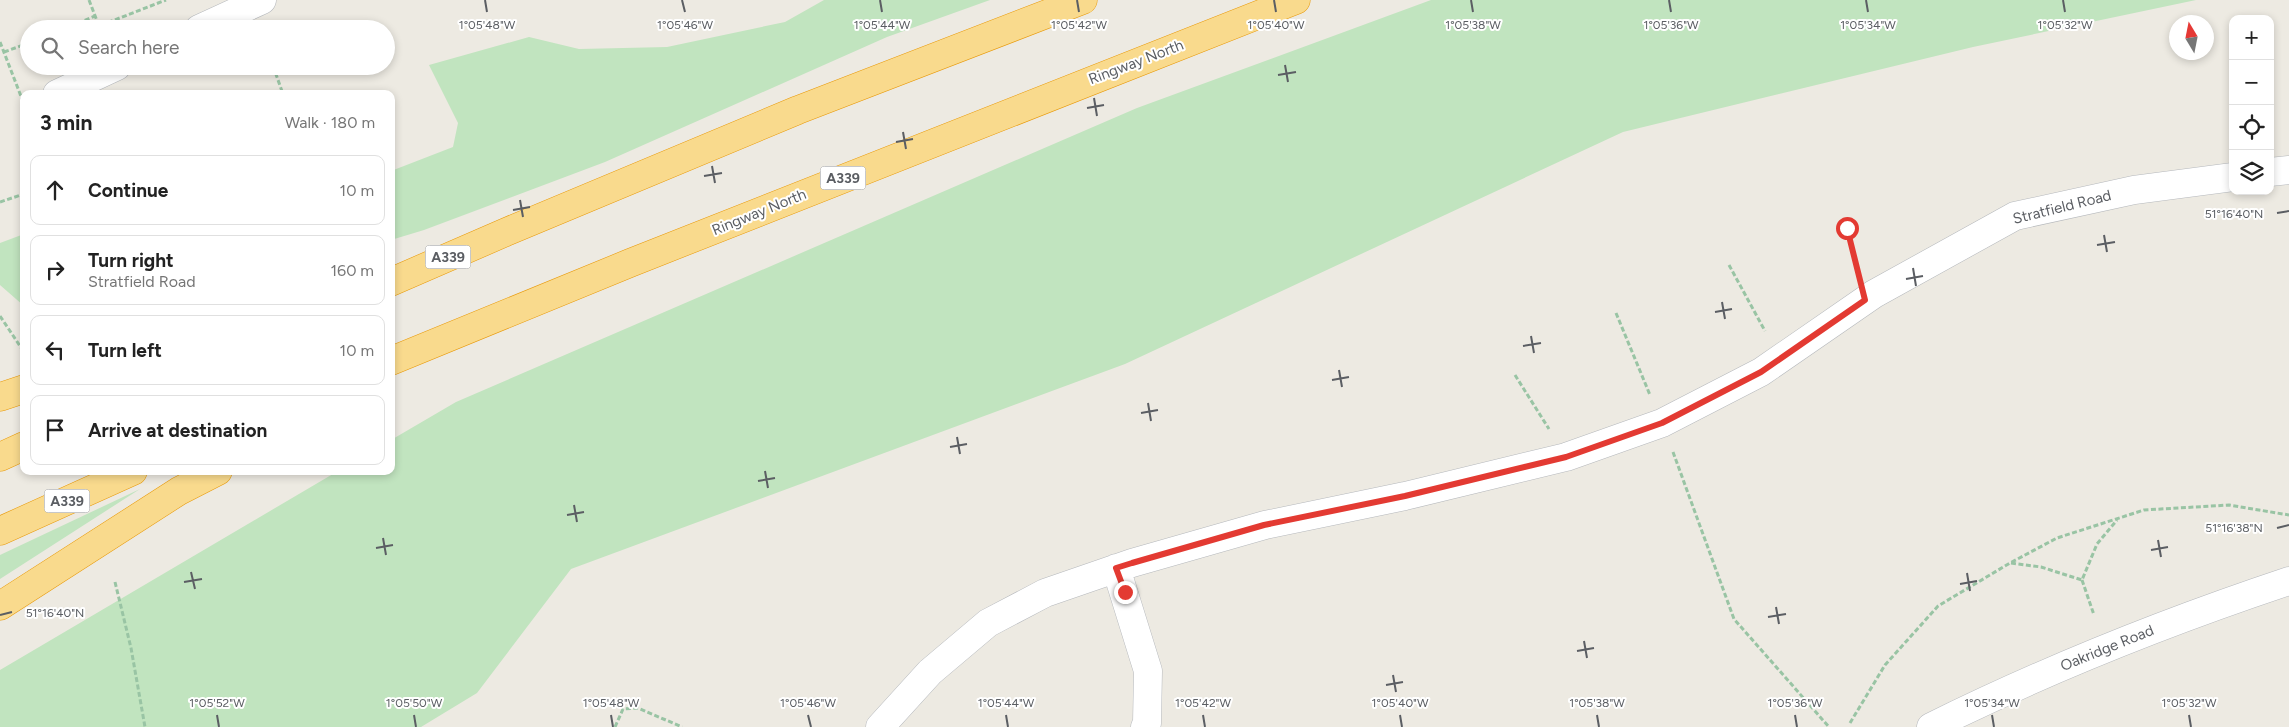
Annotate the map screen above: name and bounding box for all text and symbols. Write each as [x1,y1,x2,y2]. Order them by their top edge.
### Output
north arrow [2169,15,2214,60]
map controls [2229,15,2274,195]
button: + [2229,15,2274,60]
text: 1°05'48"W [459,18,516,32]
text: 1°05'46"W [657,18,713,32]
text: 1°05'44"W [854,18,911,32]
text: 1°05'42"W [1051,18,1107,32]
text: 1°05'40"W [1248,18,1305,32]
text: 1°05'38"W [1445,18,1501,32]
text: 1°05'36"W [1643,18,1699,32]
text: 1°05'34"W [1840,18,1896,32]
text: 1°05'32"W [2038,18,2093,32]
search box [20,20,395,75]
icon: search [38,34,66,62]
text: Search here [78,36,180,59]
street label: Ringway North [1086,36,1186,88]
button: − [2229,60,2274,105]
button: locate [2229,105,2274,150]
text: 3 min [40,110,92,135]
text: Walk · 180 m [285,113,375,132]
button: layers [2229,150,2274,195]
road number: A339 [820,167,866,190]
icon: ahead [41,176,69,204]
text: Continue [88,179,168,202]
text: 10 m [340,181,374,200]
street label: Ringway North [709,185,809,239]
street label: Stratfield Road [2011,186,2113,228]
text: 51°16'40"N [2205,207,2263,221]
route start [1836,217,1859,240]
road number: A339 [426,246,470,268]
text: Turn right [88,249,174,272]
icon: right [41,256,69,284]
text: 160 m [331,261,374,280]
text: Stratfield Road [88,272,196,291]
icon: left [41,336,69,364]
text: Turn left [88,339,162,362]
text: 10 m [340,341,374,360]
icon: arrive [41,416,69,444]
text: Arrive at destination [88,419,267,442]
road number: A339 [44,490,90,512]
text: 51°16'38"N [2205,521,2263,535]
route end [1114,581,1137,604]
text: 51°16'40"N [26,606,84,620]
street label: Oakridge Road [2058,621,2156,675]
text: 1°05'52"W [189,696,245,710]
text: 1°05'50"W [386,696,443,710]
text: 1°05'48"W [583,696,640,710]
text: 1°05'46"W [780,696,836,710]
text: 1°05'44"W [978,696,1035,710]
text: 1°05'42"W [1175,696,1231,710]
text: 1°05'40"W [1372,696,1429,710]
text: 1°05'38"W [1569,696,1625,710]
text: 1°05'36"W [1767,696,1823,710]
text: 1°05'34"W [1964,696,2020,710]
text: 1°05'32"W [2162,696,2217,710]

